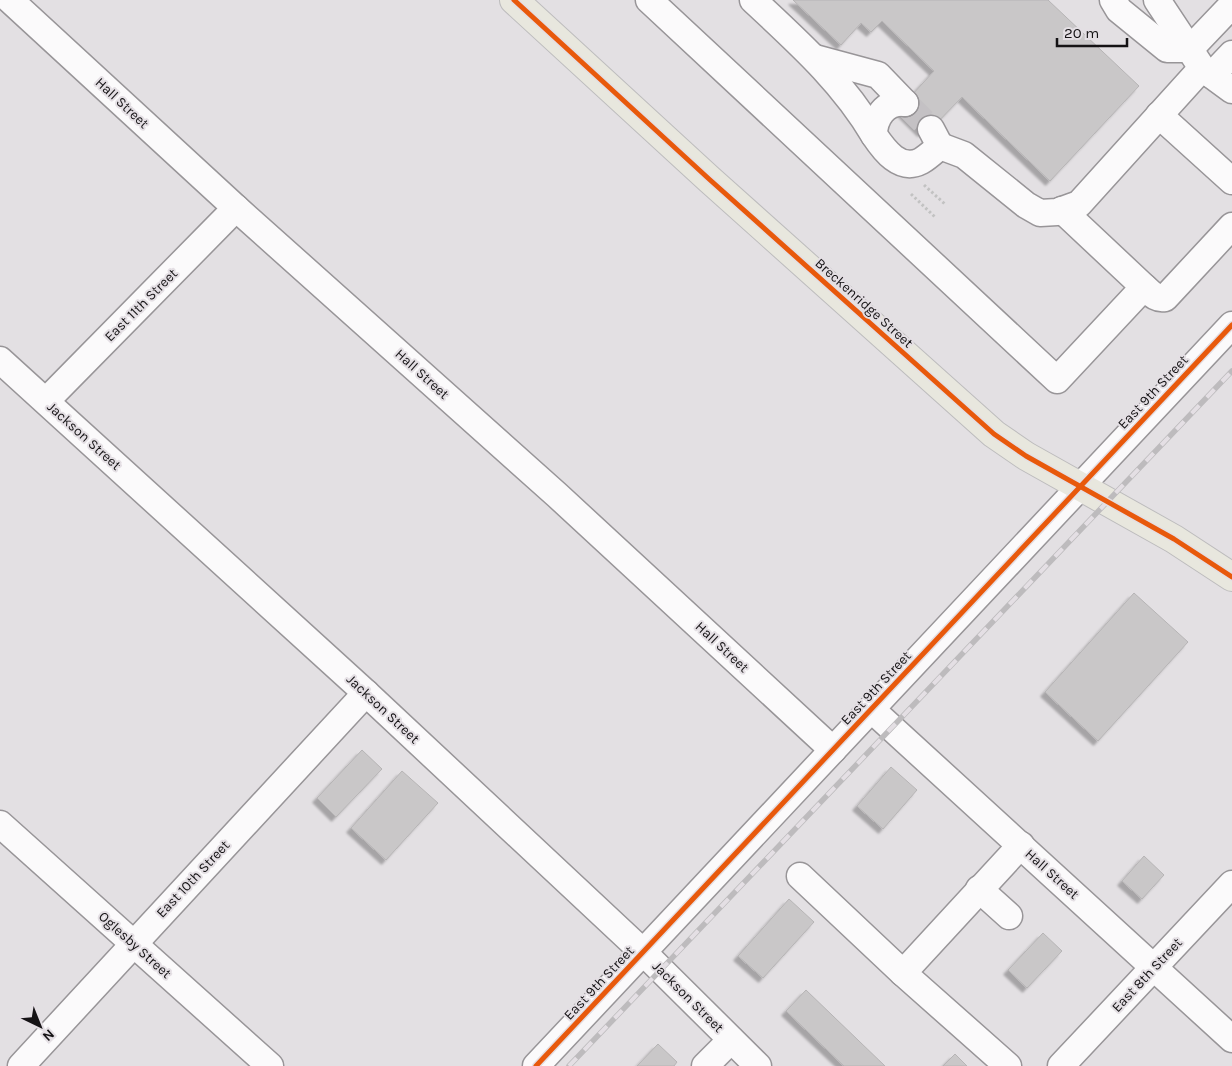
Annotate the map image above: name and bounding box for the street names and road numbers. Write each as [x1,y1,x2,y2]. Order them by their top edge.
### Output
street label: Hall Street [92,74,152,132]
street label: Breckenridge Street [811,255,917,351]
street label: East 11th Street [101,265,181,345]
street label: Hall Street [392,345,452,403]
street label: East 9th Street [1114,351,1192,433]
street label: Jackson Street [44,398,124,474]
street label: Hall Street [692,618,752,676]
street label: East 9th Street [837,647,915,729]
street label: Jackson Street [343,671,423,747]
street label: East 10th Street [153,837,233,921]
street label: Hall Street [1022,845,1082,903]
street label: Oglesby Street [95,908,175,982]
street label: East 8th Street [1108,934,1186,1016]
street label: East 9th Street [560,942,638,1024]
street label: Jackson Street [649,958,727,1036]

